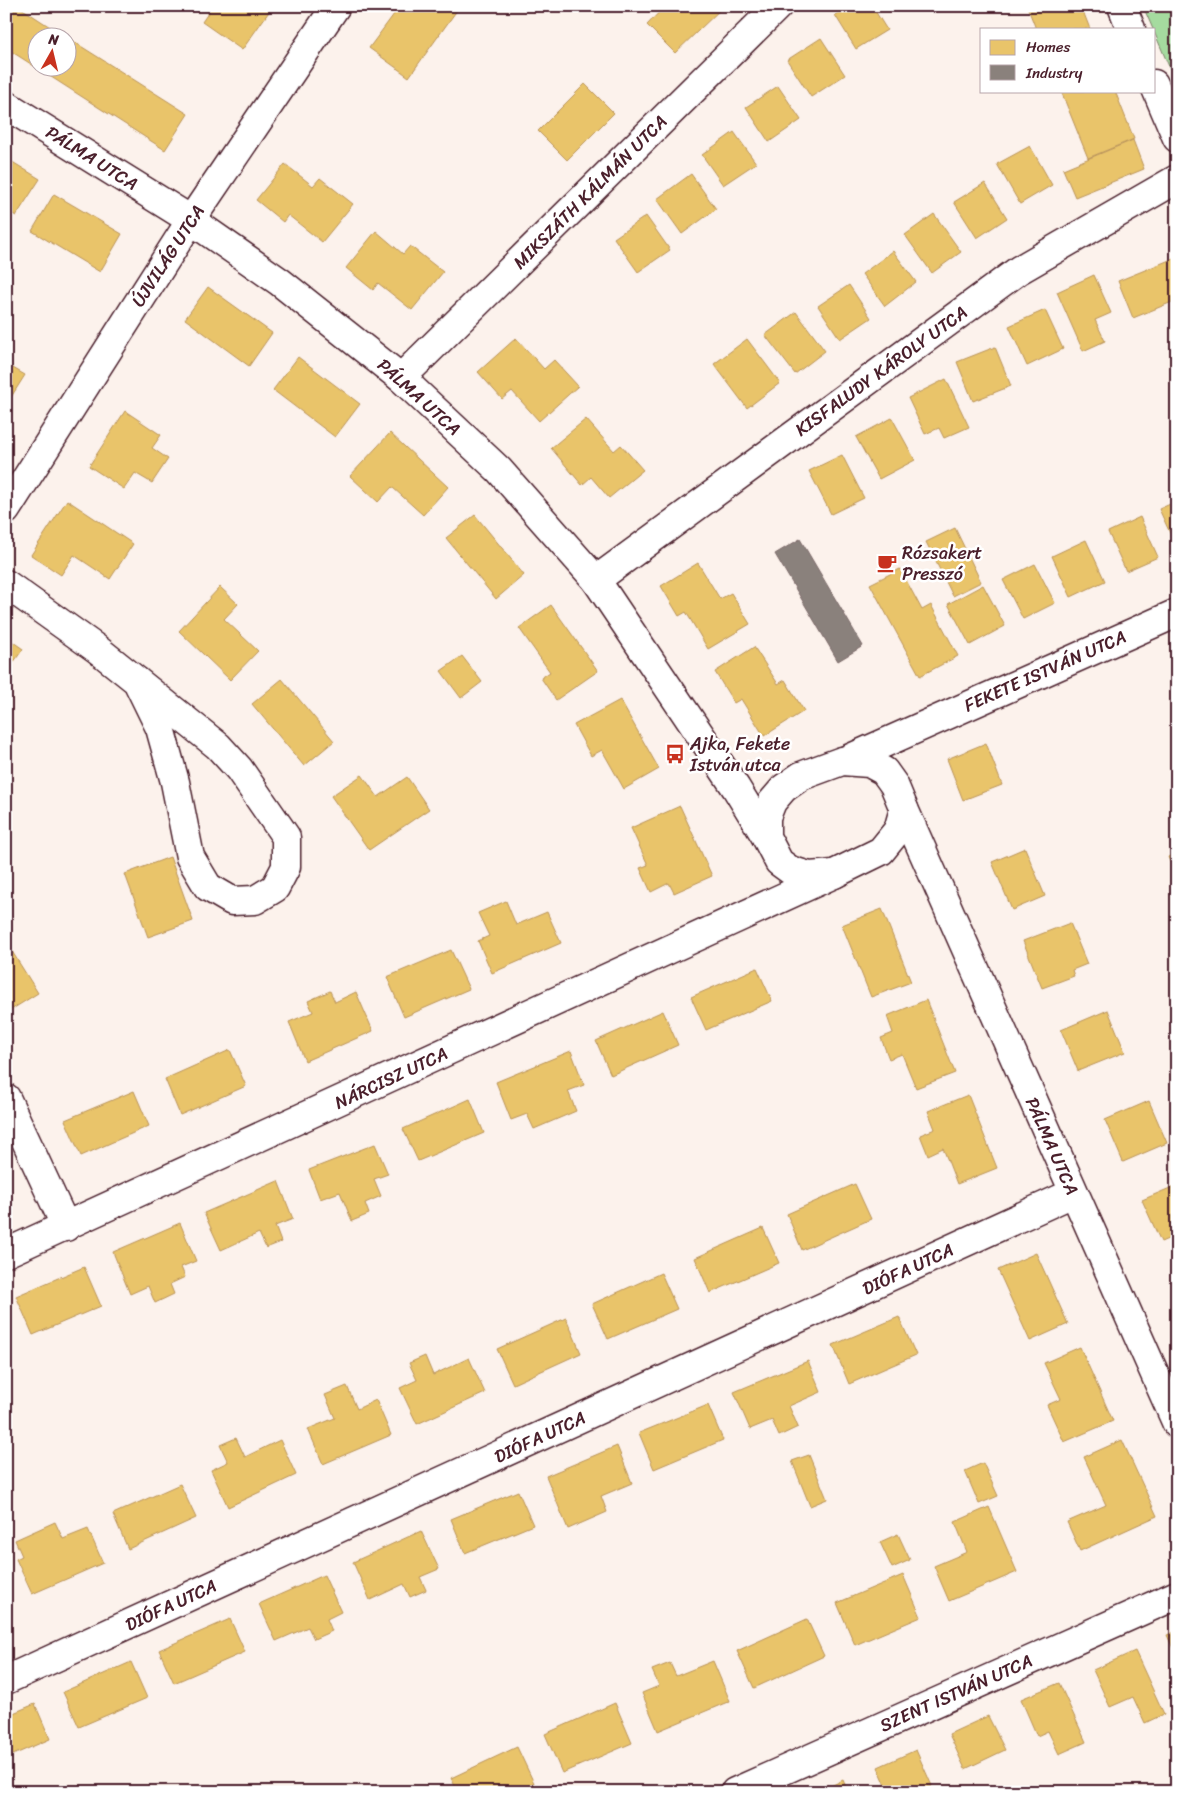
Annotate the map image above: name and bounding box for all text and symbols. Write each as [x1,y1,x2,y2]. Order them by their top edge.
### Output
text: N [46,26,61,53]
north arrow [28,28,78,78]
legend [980,28,1156,92]
text: Homes [1026,34,1070,60]
text: Industry [1025,60,1083,86]
street label: MIKSZÁTH KÁLMÁN UTCA [505,107,675,277]
street label: PÁLMA UTCA [39,117,145,199]
street label: ÚJVILÁG UTCA [123,198,213,314]
street label: KISFALUDY KÁROLY UTCA [788,297,974,445]
street label: PÁLMA UTCA [370,350,468,444]
place label: Rózsakert Presszó [902,537,982,590]
cafe icon: Rózsakert Presszó [876,552,898,574]
street label: FEKETE ISTVÁN UTCA [959,621,1131,721]
place label: Ajka, Fekete István utca [689,728,790,781]
bus stop icon: Ajka, Fekete István utca [664,743,686,765]
street label: NÁRCISZ UTCA [329,1038,453,1118]
street label: PÁLMA UTCA [1016,1092,1088,1200]
street label: DIÓFA UTCA [857,1234,959,1304]
street label: DIÓFA UTCA [489,1402,591,1472]
street label: DIÓFA UTCA [120,1570,222,1640]
street label: SZENT ISTVÁN UTCA [874,1645,1038,1741]

